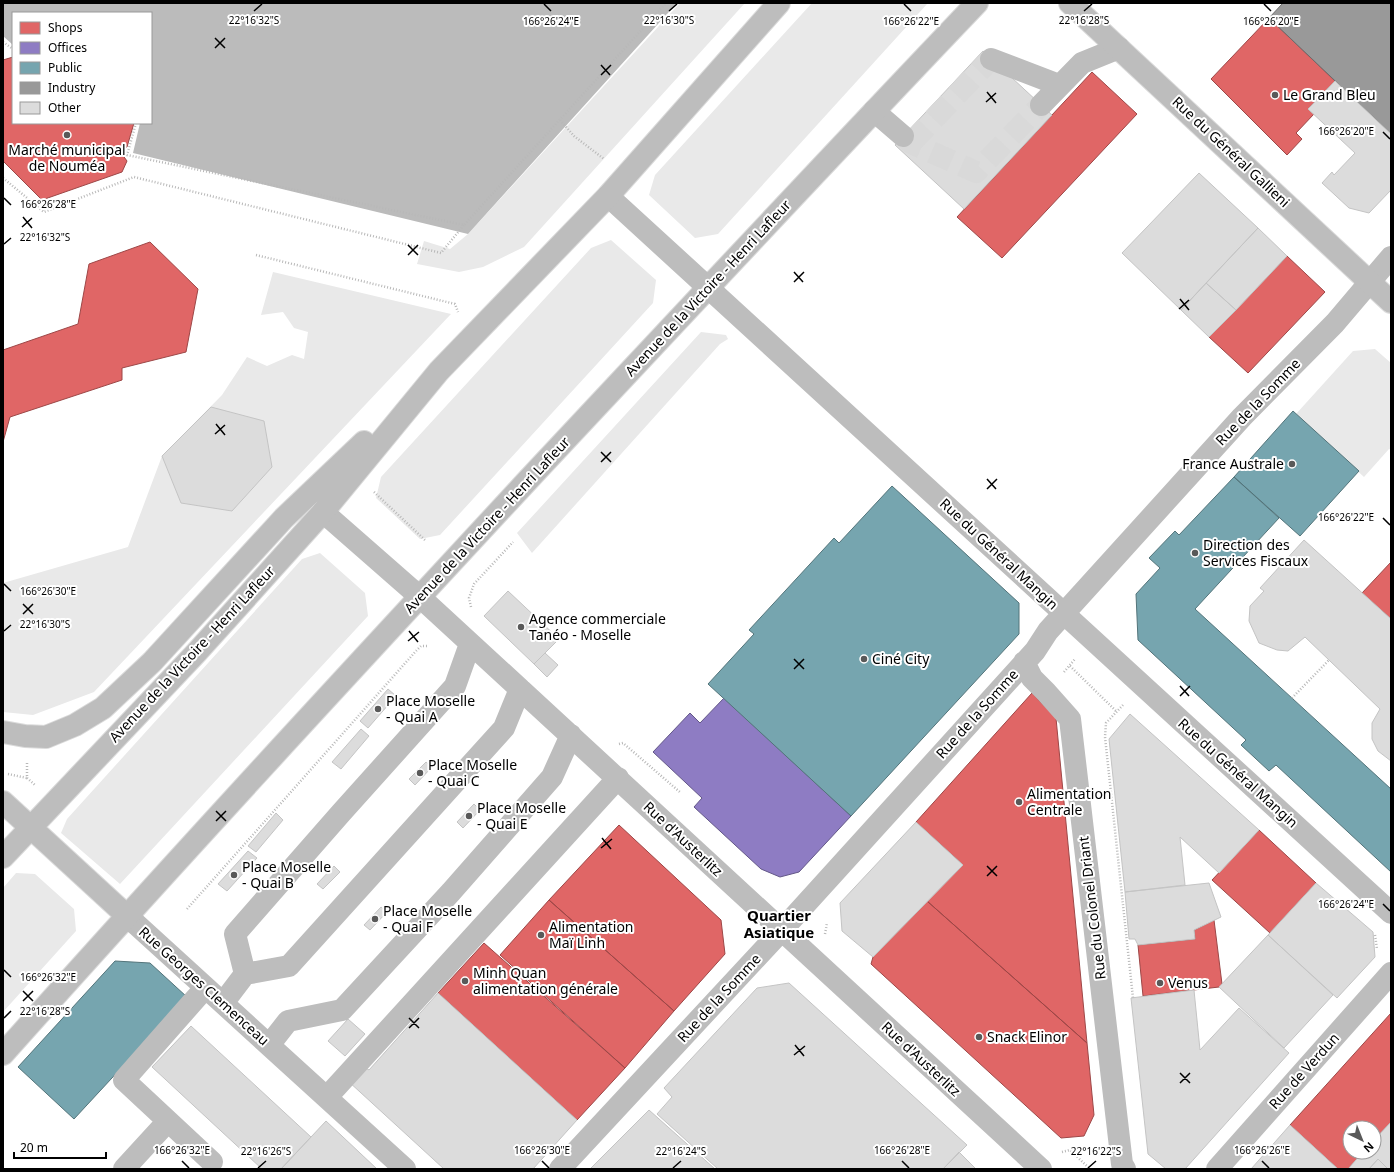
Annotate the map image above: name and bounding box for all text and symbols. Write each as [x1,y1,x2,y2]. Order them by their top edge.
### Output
legend [12,12,152,124]
text: 22°16'32"S [229,13,280,27]
text: 22°16'30"S [644,13,695,27]
text: 22°16'28"S [1059,13,1110,27]
text: 166°26'24"E [523,14,579,28]
text: 166°26'22"E [883,14,939,28]
text: 166°26'20"E [1243,14,1299,28]
text: Shops [48,19,83,36]
text: Offices [48,39,87,56]
text: Public [48,59,82,76]
text: Industry [48,79,96,96]
place label: Le Grand Bleu [1283,85,1376,104]
marker: Le Grand Bleu [1270,90,1280,100]
street label: Rue du Général Gallieni [1169,92,1294,211]
text: Other [48,99,81,116]
text: 166°26'20"E [1318,124,1374,138]
marker: Marché municipal de Nouméa [62,130,72,140]
place label: Marché municipal de Nouméa [8,140,126,175]
street label: Avenue de la Victoire - Henri Lafleur [621,195,795,380]
text: 166°26'28"E [20,197,76,211]
text: 22°16'32"S [20,230,71,244]
street label: Rue de la Somme [1211,354,1304,449]
street label: Avenue de la Victoire - Henri Lafleur [400,432,574,617]
place label: France Australe [1182,454,1284,473]
marker: France Australe [1287,459,1297,469]
street label: Rue du Général Mangin [936,494,1063,613]
text: 166°26'22"E [1318,510,1374,524]
place label: Direction des Services Fiscaux [1203,535,1309,570]
marker: Direction des Services Fiscaux [1190,548,1200,558]
street label: Avenue de la Victoire - Henri Lafleur [105,561,279,746]
text: 166°26'30"E [20,584,76,598]
place label: Agence commerciale Tanéo - Moselle [529,609,666,644]
text: 22°16'30"S [20,617,71,631]
marker: Agence commerciale Tanéo - Moselle [516,622,526,632]
place label: Ciné City [872,649,930,668]
marker: Ciné City [859,654,869,664]
street label: Rue de la Somme [931,665,1022,763]
place label: Place Moselle - Quai A [386,691,475,726]
marker: Place Moselle - Quai A [373,704,383,714]
street label: Rue du Général Mangin [1174,714,1302,832]
place label: Place Moselle - Quai C [428,755,517,790]
marker: Place Moselle - Quai C [415,768,425,778]
place label: Alimentation Centrale [1027,784,1112,819]
street label: Rue d'Austerlitz [640,797,727,881]
marker: Alimentation Centrale [1014,797,1024,807]
place label: Place Moselle - Quai E [477,798,566,833]
marker: Place Moselle - Quai E [464,811,474,821]
street label: Rue du Colonel Driant [1073,835,1110,981]
place label: Place Moselle - Quai B [242,857,331,892]
marker: Place Moselle - Quai B [229,870,239,880]
text: 166°26'24"E [1318,897,1374,911]
place label: Place Moselle - Quai F [383,901,472,936]
district label: Quartier Asiatique [744,905,814,942]
marker: Place Moselle - Quai F [370,914,380,924]
place label: Alimentation Maï Linh [549,917,634,952]
street label: Rue Georges Clemenceau [135,922,274,1049]
marker: Alimentation Maï Linh [536,930,546,940]
street label: Rue de la Somme [673,949,765,1046]
place label: Minh Quan alimentation générale [473,963,618,998]
text: 166°26'32"E [20,970,76,984]
place label: Venus [1168,973,1208,992]
marker: Minh Quan alimentation générale [460,976,470,986]
marker: Venus [1155,978,1165,988]
text: 22°16'28"S [20,1004,71,1018]
street label: Rue d'Austerlitz [878,1017,965,1101]
place label: Snack Elinor [987,1027,1067,1046]
street label: Rue de Verdun [1264,1028,1343,1113]
marker: Snack Elinor [974,1032,984,1042]
north arrow [1342,1120,1382,1160]
scale bar [14,1134,106,1160]
text: 20 m [20,1139,48,1156]
text: N [1361,1139,1378,1156]
text: 166°26'32"E [154,1143,210,1157]
text: 166°26'30"E [514,1143,570,1157]
text: 166°26'28"E [874,1143,930,1157]
text: 166°26'26"E [1234,1143,1290,1157]
text: 22°16'26"S [241,1144,292,1158]
text: 22°16'24"S [656,1144,707,1158]
text: 22°16'22"S [1071,1144,1122,1158]

